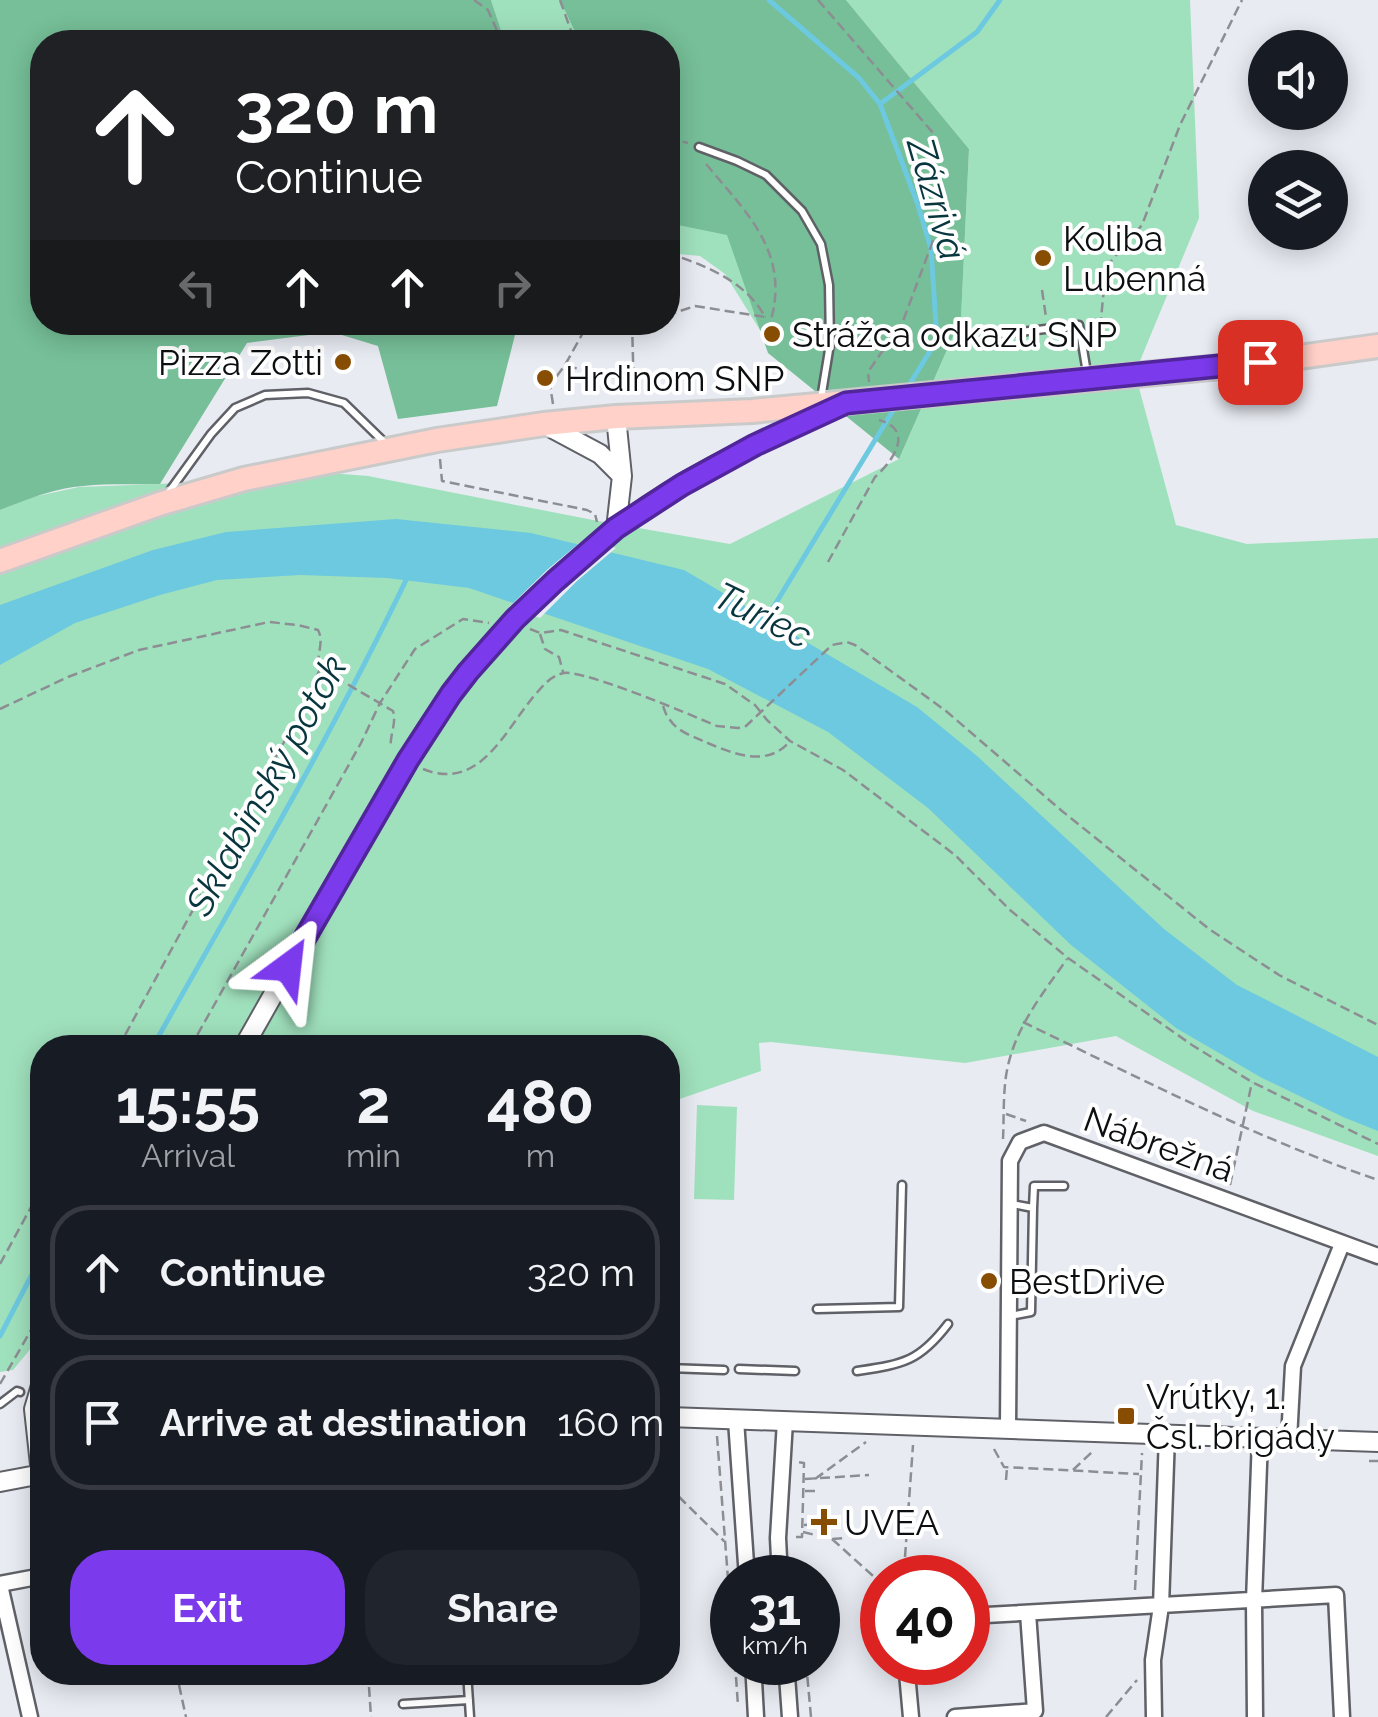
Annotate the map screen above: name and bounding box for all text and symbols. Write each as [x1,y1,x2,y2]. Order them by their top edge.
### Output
map controls [1248,30,1348,250]
button: sound [1248,30,1348,130]
text: 320 m [235,67,439,149]
icon: ahead [70,70,200,200]
water label: Zázrivá [898,131,976,265]
button: layers [1248,150,1348,250]
text: Continue [235,151,423,204]
place label: Koliba Lubenná [1063,218,1206,299]
marker: Koliba Lubenná [1032,247,1054,269]
icon: left [170,260,225,315]
icon: ahead [275,260,330,315]
icon: ahead [380,260,435,315]
icon: right [485,260,540,315]
place label: Strážca odkazu SNP [792,314,1117,355]
pin [1218,320,1303,405]
marker: Strážca odkazu SNP [761,323,783,345]
icon: arrive [1233,335,1288,390]
place label: Pizza Zotti [158,342,323,383]
marker: Pizza Zotti [332,351,354,373]
place label: Hrdinom SNP [565,358,784,399]
marker: Hrdinom SNP [534,367,556,389]
water label: Turiec [707,572,819,658]
water label: Sklabinský potok [176,647,356,924]
position arrow [236,915,340,1019]
text: 15:55 [116,1067,260,1137]
text: 2 [356,1067,390,1137]
text: 480 [487,1067,594,1137]
street label: Nábrežná [1079,1098,1239,1190]
text: Arrival [141,1137,235,1174]
text: min [346,1137,401,1174]
text: m [526,1137,555,1174]
icon: ahead [75,1245,130,1300]
text: Continue [160,1250,325,1295]
text: 320 m [527,1250,635,1295]
place label: BestDrive [1009,1261,1165,1302]
marker: BestDrive [978,1270,1000,1292]
place label: Vrútky, 1. Čsl. brigády [1146,1376,1335,1457]
icon: arrive [75,1395,130,1450]
text: Arrive at destination [160,1400,527,1445]
text: 160 m [557,1400,664,1445]
marker: Vrútky, 1. Čsl. brigády [1115,1405,1137,1427]
place label: UVEA [844,1502,940,1543]
marker: UVEA [813,1511,835,1533]
button: Exit [70,1550,345,1665]
button: Share [365,1550,640,1665]
speed limit sign: 40 [860,1555,990,1685]
text: 31 [749,1578,801,1637]
text: km/h [742,1630,808,1660]

